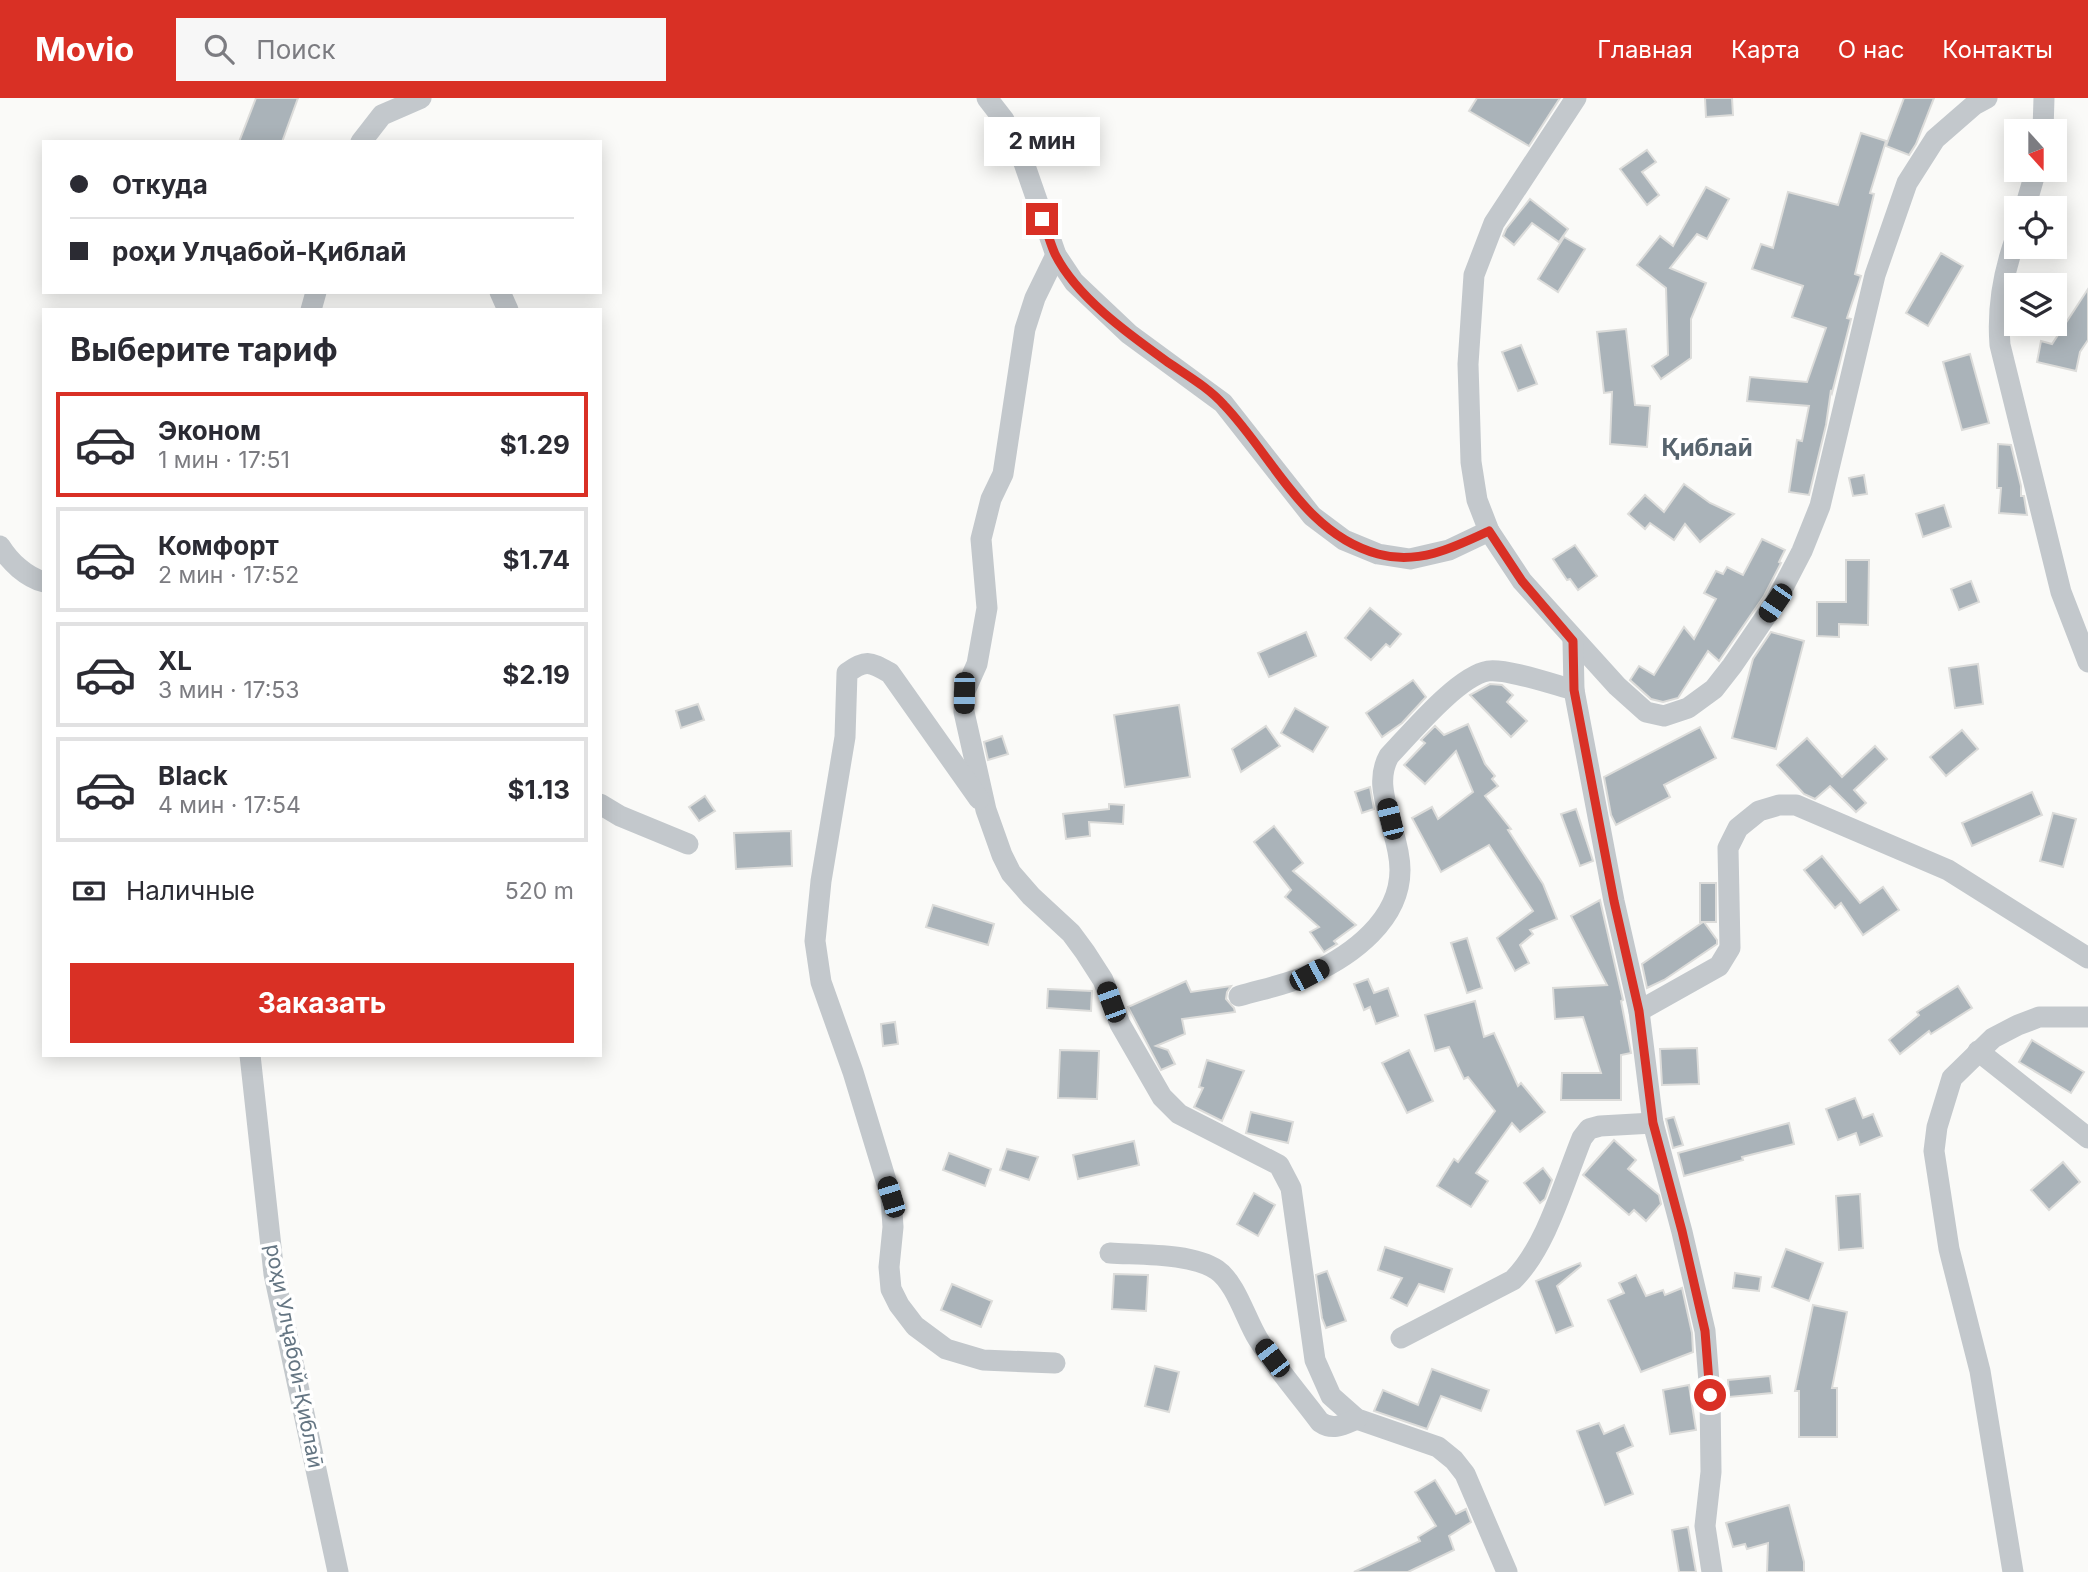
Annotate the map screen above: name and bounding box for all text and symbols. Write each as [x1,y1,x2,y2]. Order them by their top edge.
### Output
search box [176,18,666,81]
text: Movio [35,29,134,69]
icon: search [200,30,238,68]
text: Поиск [256,34,336,65]
text: Главная [1597,35,1693,64]
text: Карта [1731,35,1800,64]
text: О нас [1838,35,1904,64]
text: Контакты [1942,35,2053,64]
callout: 2 мин [984,117,1100,166]
north arrow [2004,119,2067,182]
map controls [2004,119,2067,336]
text: 2 мин [1008,127,1076,155]
text: Откуда [112,169,208,200]
button: locate [2004,196,2067,259]
route end [1026,203,1058,235]
text: роҳи Улҷабой-Қиблаӣ [112,236,406,267]
button: layers [2004,273,2067,336]
text: Выберите тариф [70,330,338,369]
icon: car [74,413,137,476]
text: Эконом [158,415,261,446]
text: $1.29 [500,429,570,460]
district label: Қиблаӣ [1661,433,1753,462]
text: 1 мин · 17:51 [158,446,290,474]
icon: car [74,528,137,591]
text: Комфорт [158,530,279,561]
text: $1.74 [503,544,570,575]
text: 2 мин · 17:52 [158,561,299,589]
car [1755,580,1796,626]
icon: car [74,643,137,706]
text: XL [158,645,192,676]
text: $2.19 [502,659,570,690]
car [954,672,975,714]
text: 3 мин · 17:53 [158,676,300,704]
icon: car [74,758,137,821]
text: Black [158,760,228,791]
text: $1.13 [507,774,570,805]
text: 4 мин · 17:54 [158,791,301,819]
car [1375,796,1406,842]
icon: cash [70,872,108,910]
text: Наличные [126,875,255,906]
text: 520 m [505,877,574,905]
car [1286,956,1333,994]
button: Заказать [70,963,574,1043]
car [1094,979,1129,1025]
car [875,1174,908,1220]
street label: роҳи Улҷабой-Қиблаӣ [260,1242,329,1470]
car [1251,1335,1294,1381]
route start [1694,1379,1726,1411]

